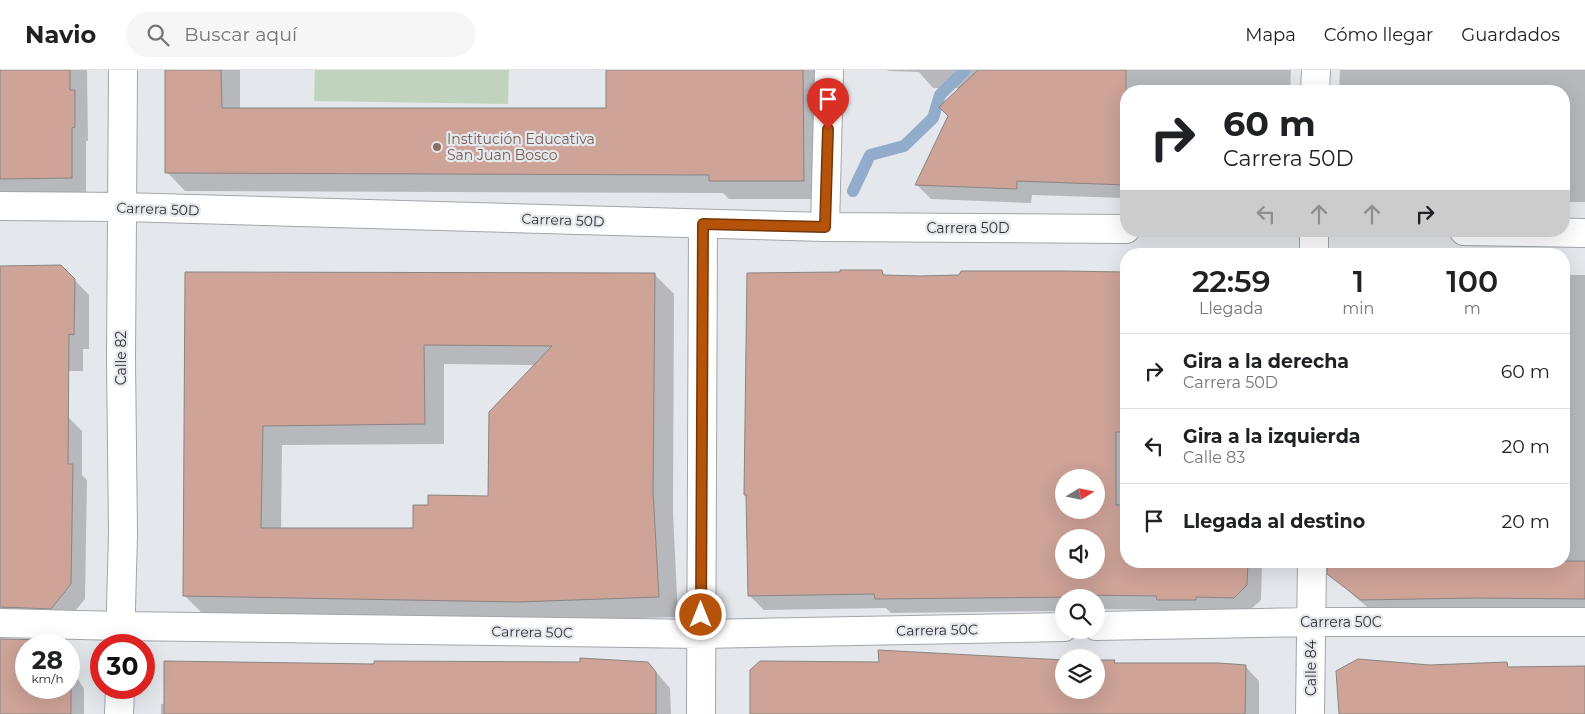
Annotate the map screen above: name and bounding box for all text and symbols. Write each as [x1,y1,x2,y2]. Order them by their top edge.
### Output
search box [126,12,476,57]
text: Navio [25,20,96,49]
icon: search [144,21,172,49]
text: Buscar aquí [184,23,297,46]
text: Mapa [1245,24,1296,46]
text: Cómo llegar [1324,24,1433,46]
text: Guardados [1461,24,1560,46]
pin [807,78,849,129]
icon: arrive [814,85,842,113]
text: 60 m [1223,102,1316,145]
icon: right [1140,105,1205,170]
place label: Institución Educativa San Juan Bosco [447,130,595,164]
marker: Institución Educativa San Juan Bosco [431,141,443,153]
text: Carrera 50D [1223,145,1354,172]
street label: Carrera 50D [116,199,200,219]
icon: left [1252,200,1280,228]
icon: ahead [1305,200,1333,228]
icon: ahead [1358,200,1386,228]
icon: right [1411,200,1439,228]
street label: Carrera 50D [521,210,605,230]
street label: Carrera 50D [926,219,1010,237]
text: 22:59 [1192,263,1270,300]
text: 1 [1353,263,1364,300]
text: 100 [1446,263,1498,300]
text: Llegada [1199,299,1263,318]
text: min [1342,299,1374,318]
text: m [1464,299,1481,318]
street label: Calle 82 [112,331,130,385]
text: Gira a la derecha [1183,350,1349,373]
icon: right [1140,357,1168,385]
text: 60 m [1501,360,1550,383]
text: Carrera 50D [1183,373,1278,392]
text: Gira a la izquierda [1183,425,1361,448]
icon: left [1140,432,1168,460]
text: 20 m [1502,435,1550,458]
text: Calle 83 [1183,448,1245,467]
north arrow [1055,469,1105,519]
map controls [1055,469,1105,699]
icon: arrive [1140,507,1168,535]
text: Llegada al destino [1183,510,1365,533]
text: 20 m [1502,510,1550,533]
button: sound [1055,529,1105,579]
position arrow [674,588,726,640]
button: search [1055,589,1105,639]
street label: Carrera 50C [1300,613,1382,631]
street label: Carrera 50C [896,620,978,640]
street label: Carrera 50C [491,622,573,642]
speed limit sign: 30 [90,634,155,699]
street label: Calle 84 [1302,639,1320,696]
text: 28 [32,645,63,675]
button: layers [1055,649,1105,699]
text: km/h [31,671,64,686]

